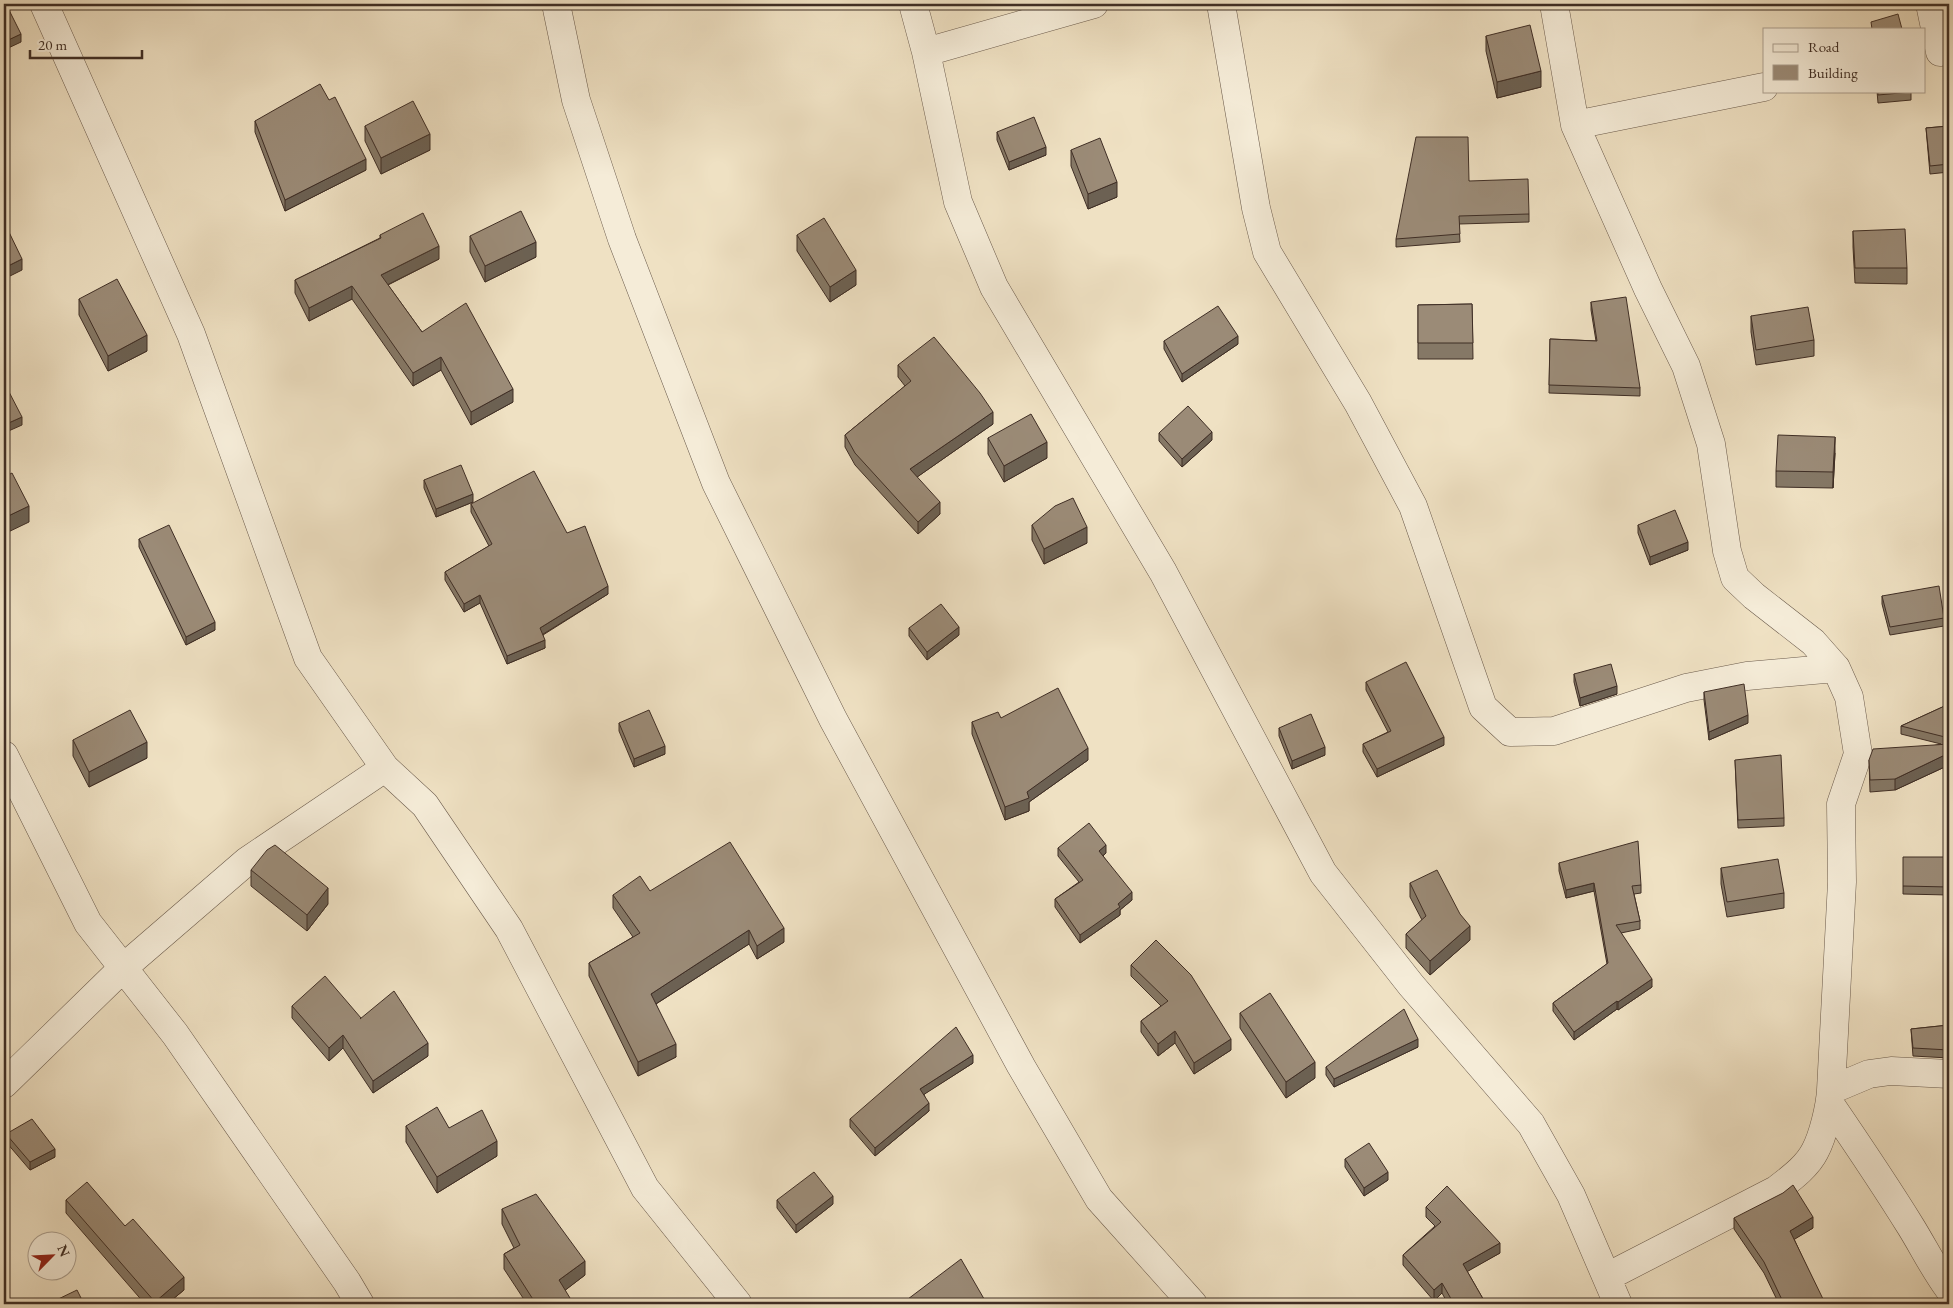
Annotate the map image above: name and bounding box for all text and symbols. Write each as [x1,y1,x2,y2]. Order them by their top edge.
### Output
scale bar [30,28,142,60]
legend [1763,28,1926,92]
text: 20 m [38,35,67,54]
text: Road [1808,37,1840,56]
text: Building [1808,63,1858,82]
north arrow [28,1230,78,1280]
text: N [53,1242,75,1260]

